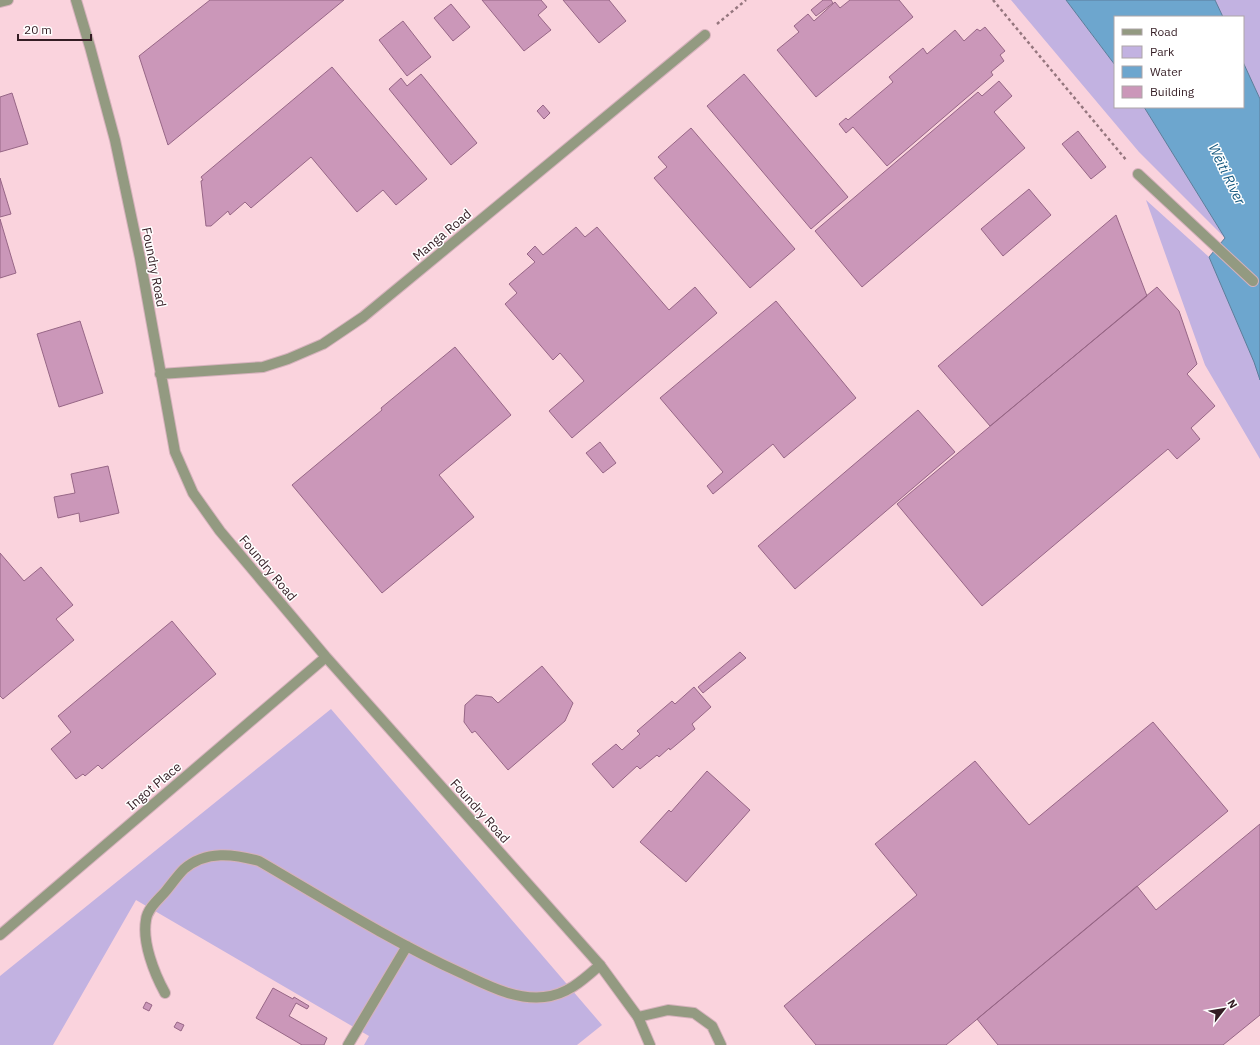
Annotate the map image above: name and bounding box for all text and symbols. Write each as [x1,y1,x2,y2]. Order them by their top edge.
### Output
scale bar [18,16,91,42]
legend [1114,16,1244,108]
text: 20 m [24,22,52,37]
text: Road [1150,24,1178,39]
text: Park [1150,44,1175,59]
text: Water [1150,64,1183,79]
text: Building [1150,84,1195,99]
water label: Wēiti River [1205,141,1250,208]
street label: Manga Road [409,205,475,265]
street label: Foundry Road [138,226,170,308]
street label: Foundry Road [235,532,301,604]
street label: Ingot Place [123,758,185,814]
street label: Foundry Road [447,775,513,847]
north arrow [1204,989,1244,1029]
text: N [1225,997,1241,1011]

